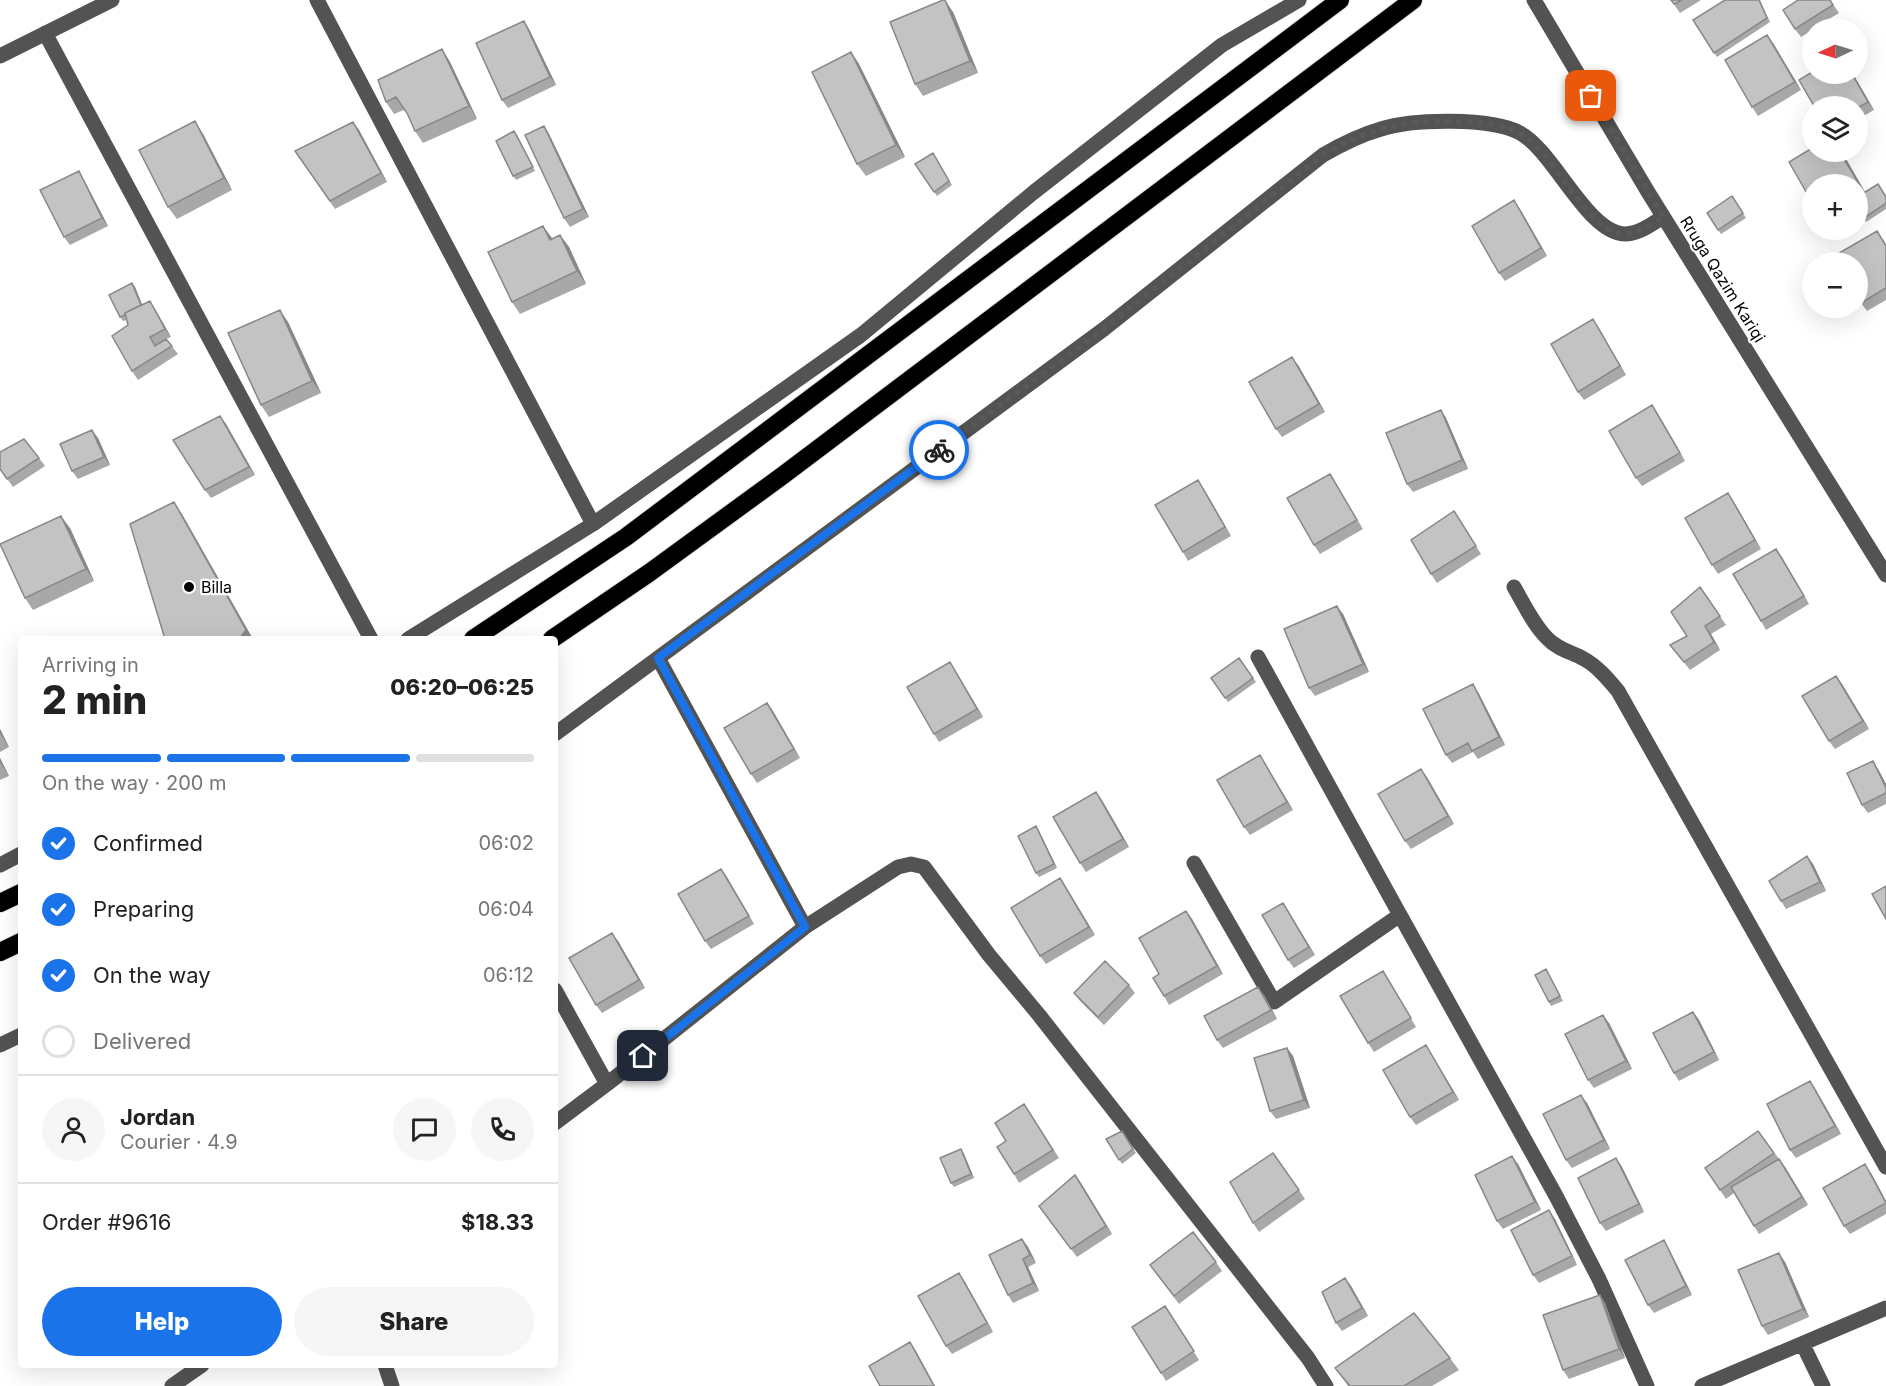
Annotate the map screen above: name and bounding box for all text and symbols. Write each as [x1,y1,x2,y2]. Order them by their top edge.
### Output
north arrow [1802,18,1868,84]
map controls [1802,18,1868,318]
pin [1565,70,1616,121]
icon: bag [1574,79,1607,112]
button: layers [1802,96,1868,162]
button: + [1802,174,1868,240]
street label: Rruga Qazim Kariqi [1676,212,1770,346]
button: − [1802,252,1868,318]
courier [909,420,969,480]
icon: bike [923,434,956,467]
place label: Billa [201,577,232,597]
marker: Billa [182,580,196,594]
text: Arriving in [42,653,139,677]
text: 06:20–06:25 [390,674,534,700]
text: 2 min [42,676,147,723]
text: On the way · 200 m [42,771,227,795]
icon: check [42,827,75,860]
text: Confirmed [93,830,203,856]
text: 06:02 [478,831,534,855]
icon: check [42,893,75,926]
text: Preparing [93,896,194,922]
text: 06:04 [478,897,534,921]
icon: check [42,959,75,992]
text: On the way [93,962,211,988]
text: 06:12 [483,963,534,987]
text: Delivered [93,1028,191,1054]
pin [617,1030,668,1081]
icon: home [626,1039,659,1072]
button: person [42,1098,105,1161]
button: chat [393,1098,456,1161]
button: phone [471,1098,534,1161]
text: Jordan [120,1104,195,1130]
text: Courier · 4.9 [120,1130,238,1154]
text: Order #9616 [42,1209,171,1235]
text: $18.33 [461,1209,534,1235]
button: Help [42,1287,282,1356]
button: Share [294,1287,534,1356]

